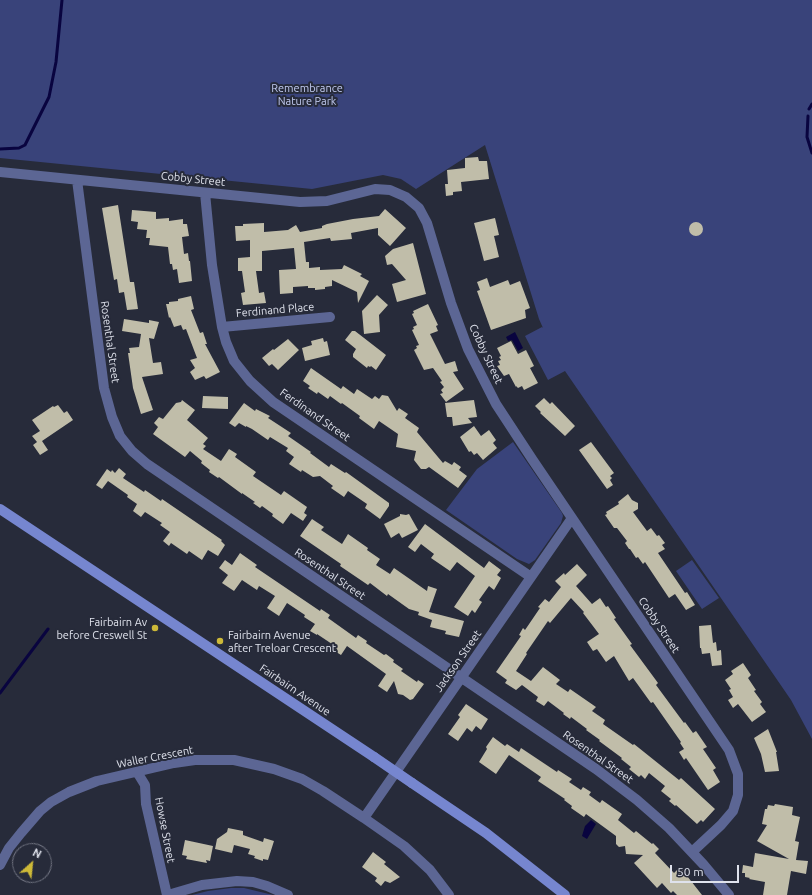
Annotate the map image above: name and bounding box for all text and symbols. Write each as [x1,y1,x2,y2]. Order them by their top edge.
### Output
park label: Remembrance Nature Park [271,81,343,107]
street label: Cobby Street [160,169,226,189]
street label: Rosenthal Street [98,300,122,384]
street label: Ferdinand Place [235,300,315,320]
street label: Cobby Street [466,322,506,386]
street label: Ferdinand Street [277,386,353,444]
street label: Rosenthal Street [292,545,368,603]
street label: Cobby Street [635,595,683,655]
place label: Fairbairn Av before Creswell St [56,615,147,641]
marker: Fairbairn Av before Creswell St [150,623,160,633]
place label: Fairbairn Avenue after Treloar Crescent [228,628,336,654]
street label: Jackson Street [432,628,484,694]
marker: Fairbairn Avenue after Treloar Crescent [215,636,225,646]
street label: Fairbairn Avenue [257,661,333,719]
street label: Rosenthal Street [560,728,636,786]
street label: Waller Crescent [116,743,194,771]
street label: Howse Street [152,796,178,864]
north arrow [12,843,52,883]
text: N [31,846,43,860]
scale bar [672,857,741,883]
text: 50 m [677,865,704,878]

